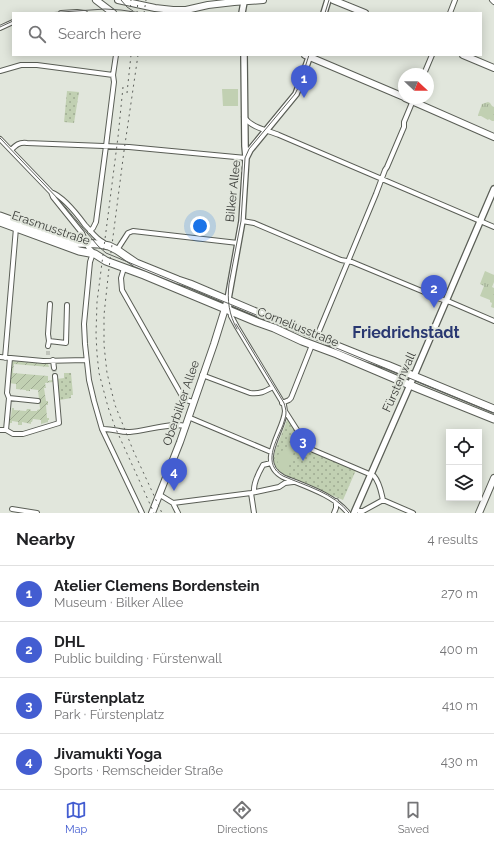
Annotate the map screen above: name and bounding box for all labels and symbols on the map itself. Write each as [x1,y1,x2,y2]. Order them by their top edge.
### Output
pin: 1 [291,65,317,98]
north arrow [398,68,434,104]
street label: Bilker Allee [223,159,243,223]
street label: Erasmusstraße [10,208,92,248]
your location [190,216,210,236]
pin: 2 [421,275,447,308]
street label: Corneliusstraße [255,304,341,350]
district label: Friedrichstadt [352,323,460,342]
street label: Fürstenwall [380,349,419,414]
street label: Oberbilker Allee [160,358,202,448]
pin: 3 [290,428,316,461]
pin: 4 [161,458,187,491]

